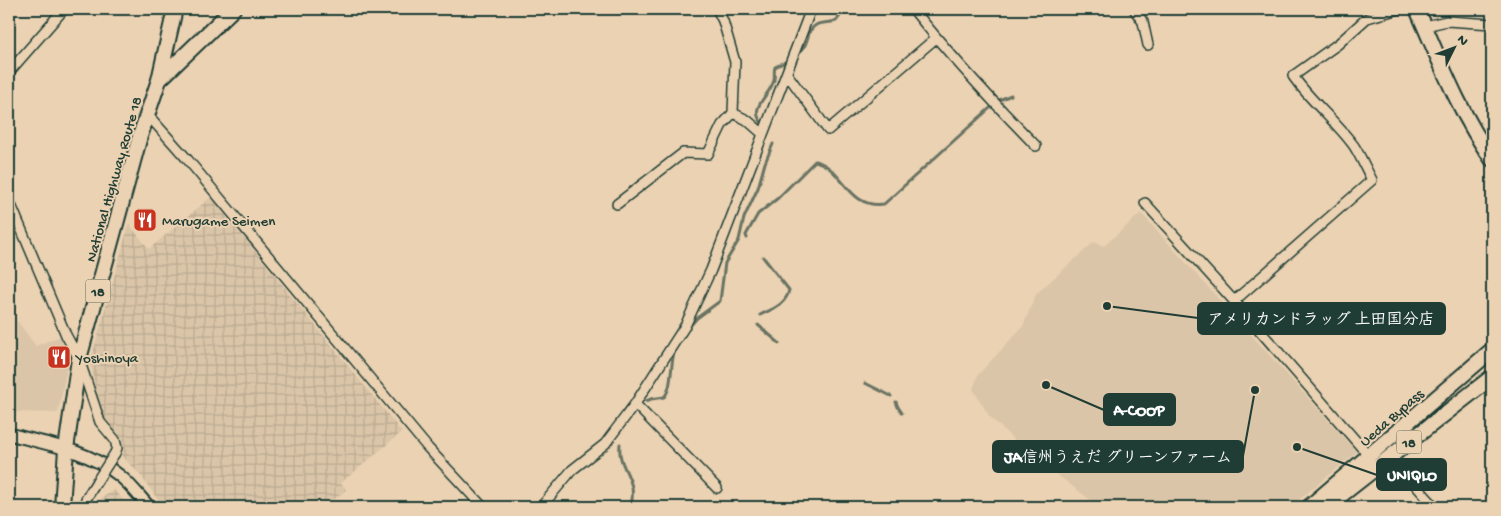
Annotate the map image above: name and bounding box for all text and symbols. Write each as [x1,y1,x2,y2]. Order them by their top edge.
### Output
north arrow [1428,22,1478,72]
text: N [1452,32,1471,50]
street label: National Highway Route 18 [83,95,147,264]
restaurant icon: Marugame Seimen [132,207,158,233]
place label: Marugame Seimen [162,213,275,231]
road number: 18 [86,280,110,302]
callout: アメリカンドラッグ 上田国分店 [1198,303,1445,334]
text: アメリカンドラッグ 上田国分店 [1207,310,1435,331]
restaurant icon: Yoshinoya [46,344,72,370]
place label: Yoshinoya [74,350,139,368]
street label: Ueda Bypass [1357,386,1428,451]
callout: A-COOP [1104,394,1175,425]
text: A-COOP [1112,403,1166,422]
road number: 18 [1396,431,1422,454]
callout: JA信州うえだ グリーンファーム [993,441,1243,472]
text: JA信州うえだ グリーンファーム [1003,448,1232,469]
callout: UNIQLO [1377,459,1446,490]
text: UNIQLO [1387,468,1437,487]

